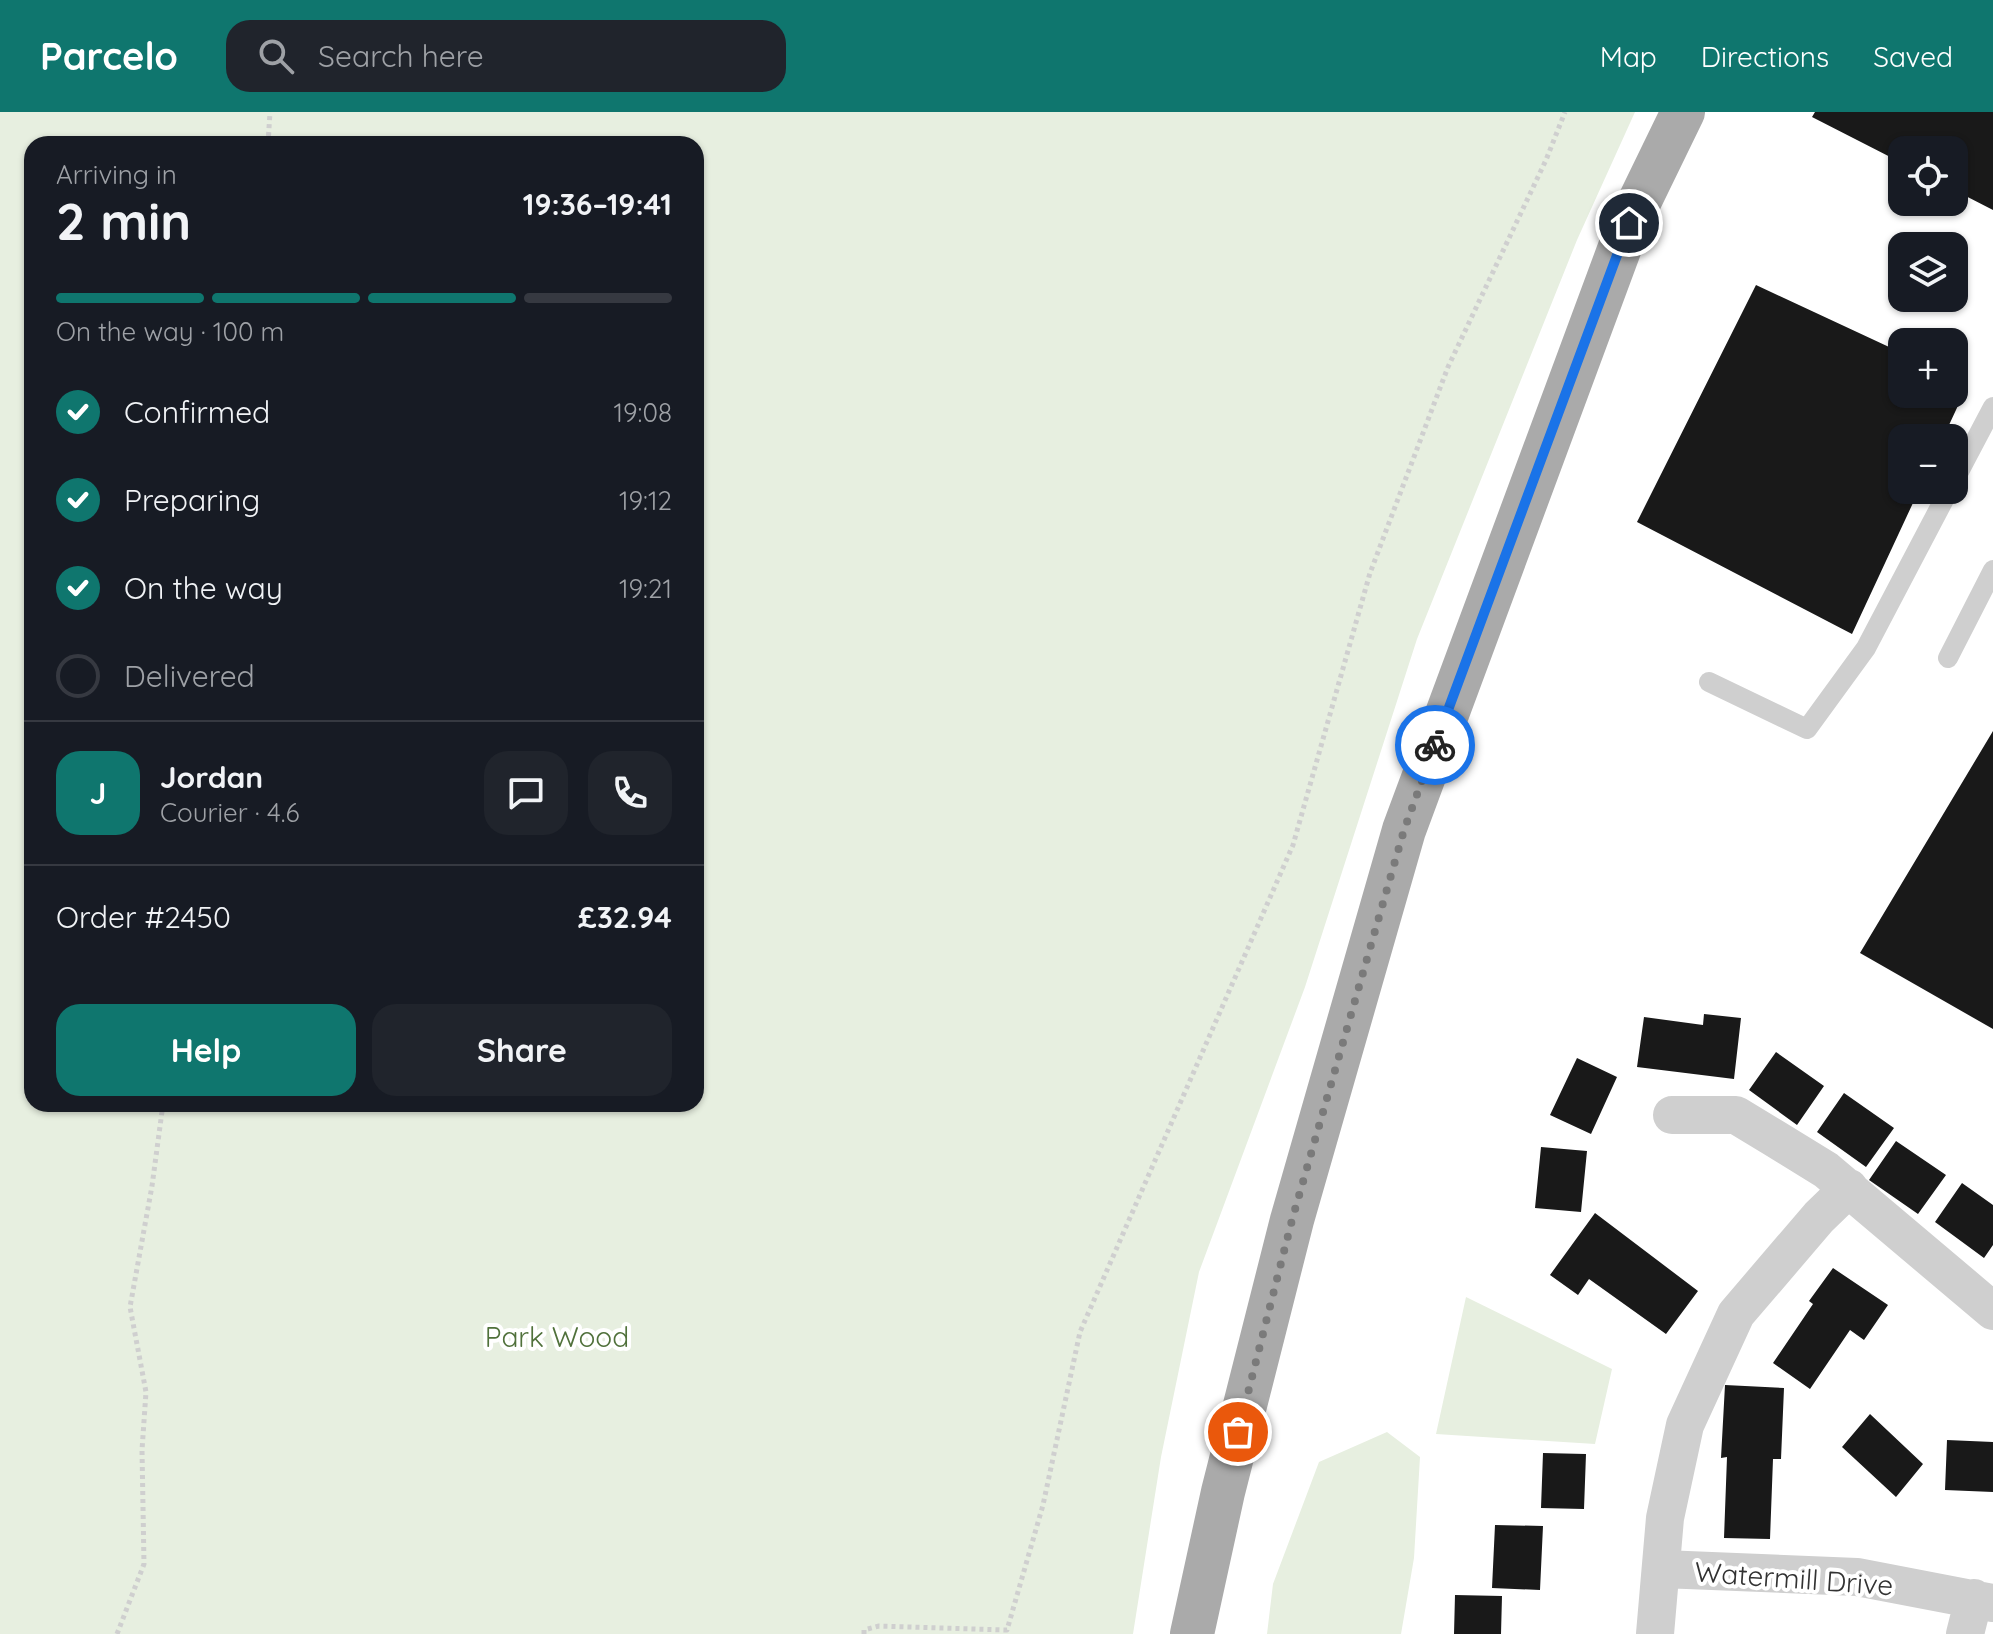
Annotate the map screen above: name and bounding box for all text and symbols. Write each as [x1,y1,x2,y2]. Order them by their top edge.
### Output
search box [226,20,786,92]
text: Parcelo [40,32,178,80]
icon: search [254,34,298,78]
text: Search here [318,37,484,75]
text: Map [1600,39,1657,74]
text: Directions [1701,39,1829,74]
text: Saved [1873,39,1953,74]
map controls [1888,136,1968,504]
button: locate [1888,136,1968,216]
text: Arriving in [56,158,177,191]
text: 19:36–19:41 [523,185,672,223]
text: 2 min [56,188,191,253]
pin [1595,189,1663,257]
icon: home [1607,201,1651,245]
button: layers [1888,232,1968,312]
text: On the way · 100 m [56,315,284,348]
button: + [1888,328,1968,408]
icon: check [56,390,100,434]
text: Confirmed [124,393,270,431]
text: 19:08 [613,396,672,429]
button: − [1888,424,1968,504]
icon: check [56,478,100,522]
text: Preparing [124,481,260,519]
text: 19:12 [619,484,672,517]
icon: check [56,566,100,610]
text: On the way [124,569,283,607]
text: 19:21 [619,572,672,605]
text: Delivered [124,657,255,695]
courier [1395,705,1475,785]
icon: bike [1413,723,1457,767]
button: chat [484,751,568,835]
button: phone [588,751,672,835]
text: Jordan [160,758,263,796]
text: J [90,774,106,812]
text: Courier · 4.6 [160,796,299,829]
text: Order #2450 [56,898,231,936]
text: £32.94 [578,898,672,936]
button: Help [56,1004,356,1096]
button: Share [372,1004,672,1096]
park label: Park Wood [485,1319,629,1354]
pin [1204,1398,1272,1466]
icon: bag [1216,1410,1260,1454]
street label: Watermill Drive [1693,1554,1895,1602]

